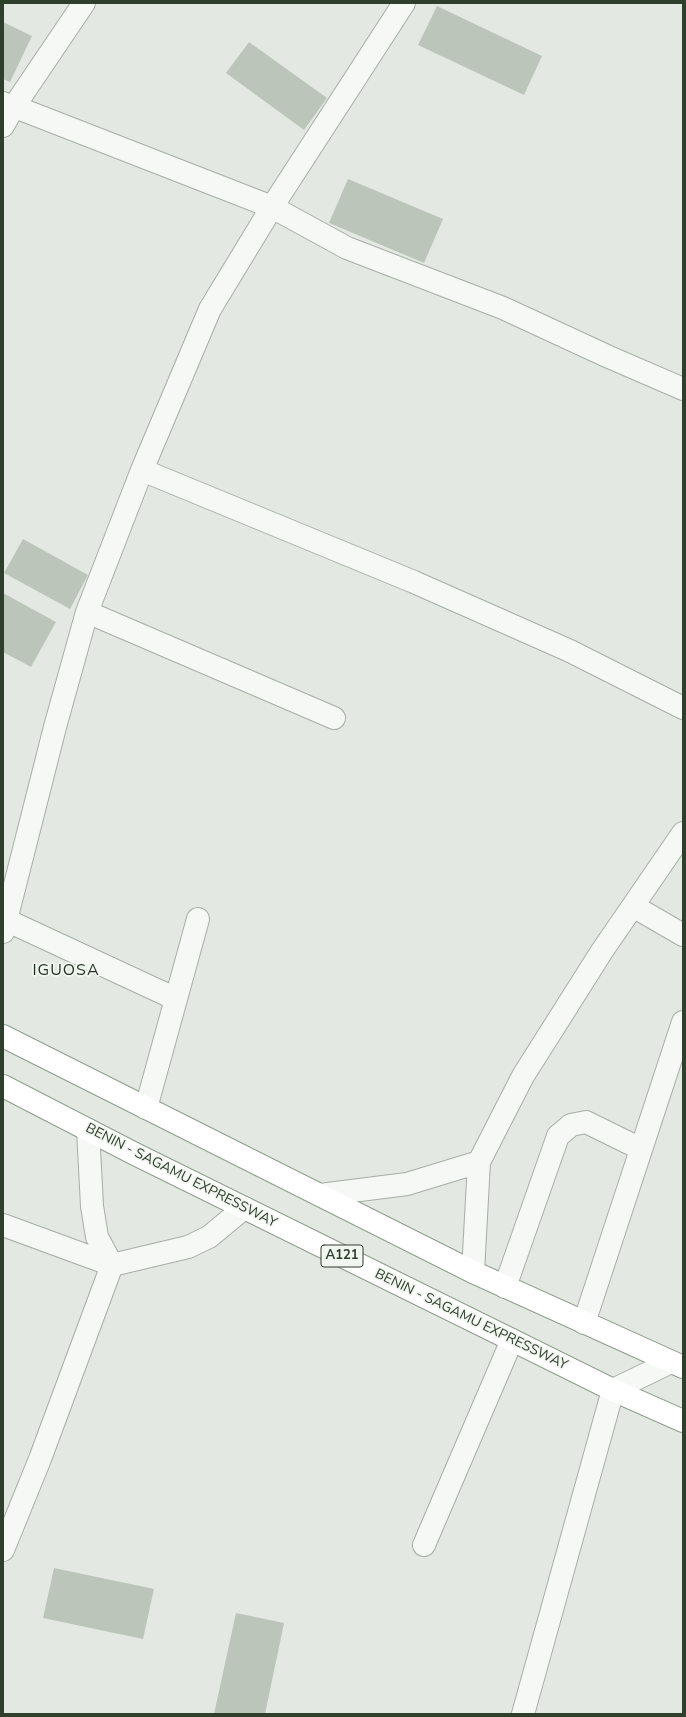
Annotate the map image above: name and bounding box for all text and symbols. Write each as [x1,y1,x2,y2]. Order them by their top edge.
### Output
district label: IGUOSA [32,961,100,981]
street label: BENIN - SAGAMU EXPRESSWAY [82,1120,280,1232]
road number: A121 [321,1245,363,1267]
street label: BENIN - SAGAMU EXPRESSWAY [372,1266,570,1374]

